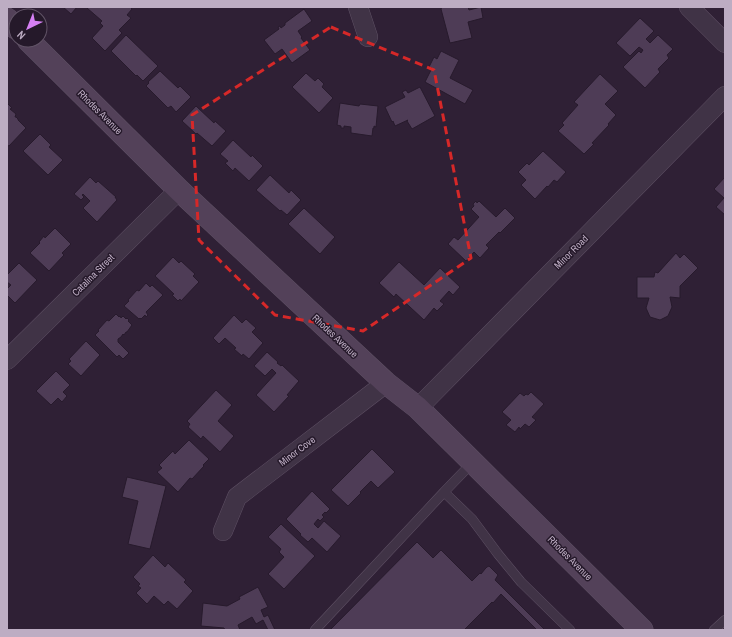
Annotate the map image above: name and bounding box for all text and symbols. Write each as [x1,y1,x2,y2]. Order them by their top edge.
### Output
north arrow [8,8,48,48]
text: N [14,28,28,43]
street label: Rhodes Avenue [75,87,125,137]
street label: Minor Road [551,232,591,272]
street label: Catalina Street [69,251,117,299]
street label: Rhodes Avenue [309,312,361,361]
street label: Minor Cove [276,433,318,469]
street label: Rhodes Avenue [545,533,595,583]

